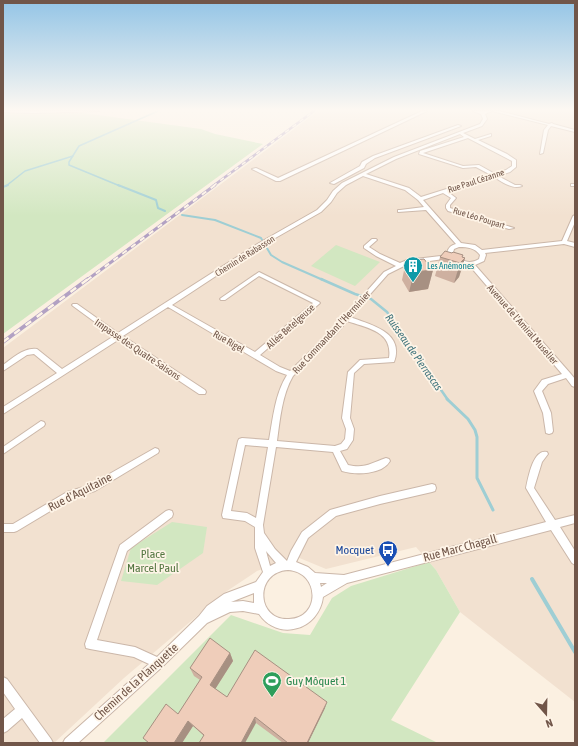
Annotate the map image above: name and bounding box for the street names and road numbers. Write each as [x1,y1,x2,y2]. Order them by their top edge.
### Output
street label: Rue Paul Cézanne [446,167,506,195]
street label: Rue Léo Poupart [452,205,507,231]
street label: Chemin de Rabasson [213,234,277,278]
street label: Avenue de l'Amiral Muselier [485,282,561,367]
street label: Rue Commandant l'Herminier [290,288,373,376]
street label: Allée Betelgeuse [264,302,317,351]
street label: Impasse des Quatre Saisons [93,317,183,383]
street label: Rue Rigel [211,328,247,355]
street label: Rue d'Aquitaine [46,470,114,514]
street label: Rue Marc Chagall [422,531,499,565]
street label: Chemin de la Planquette [91,641,181,723]

